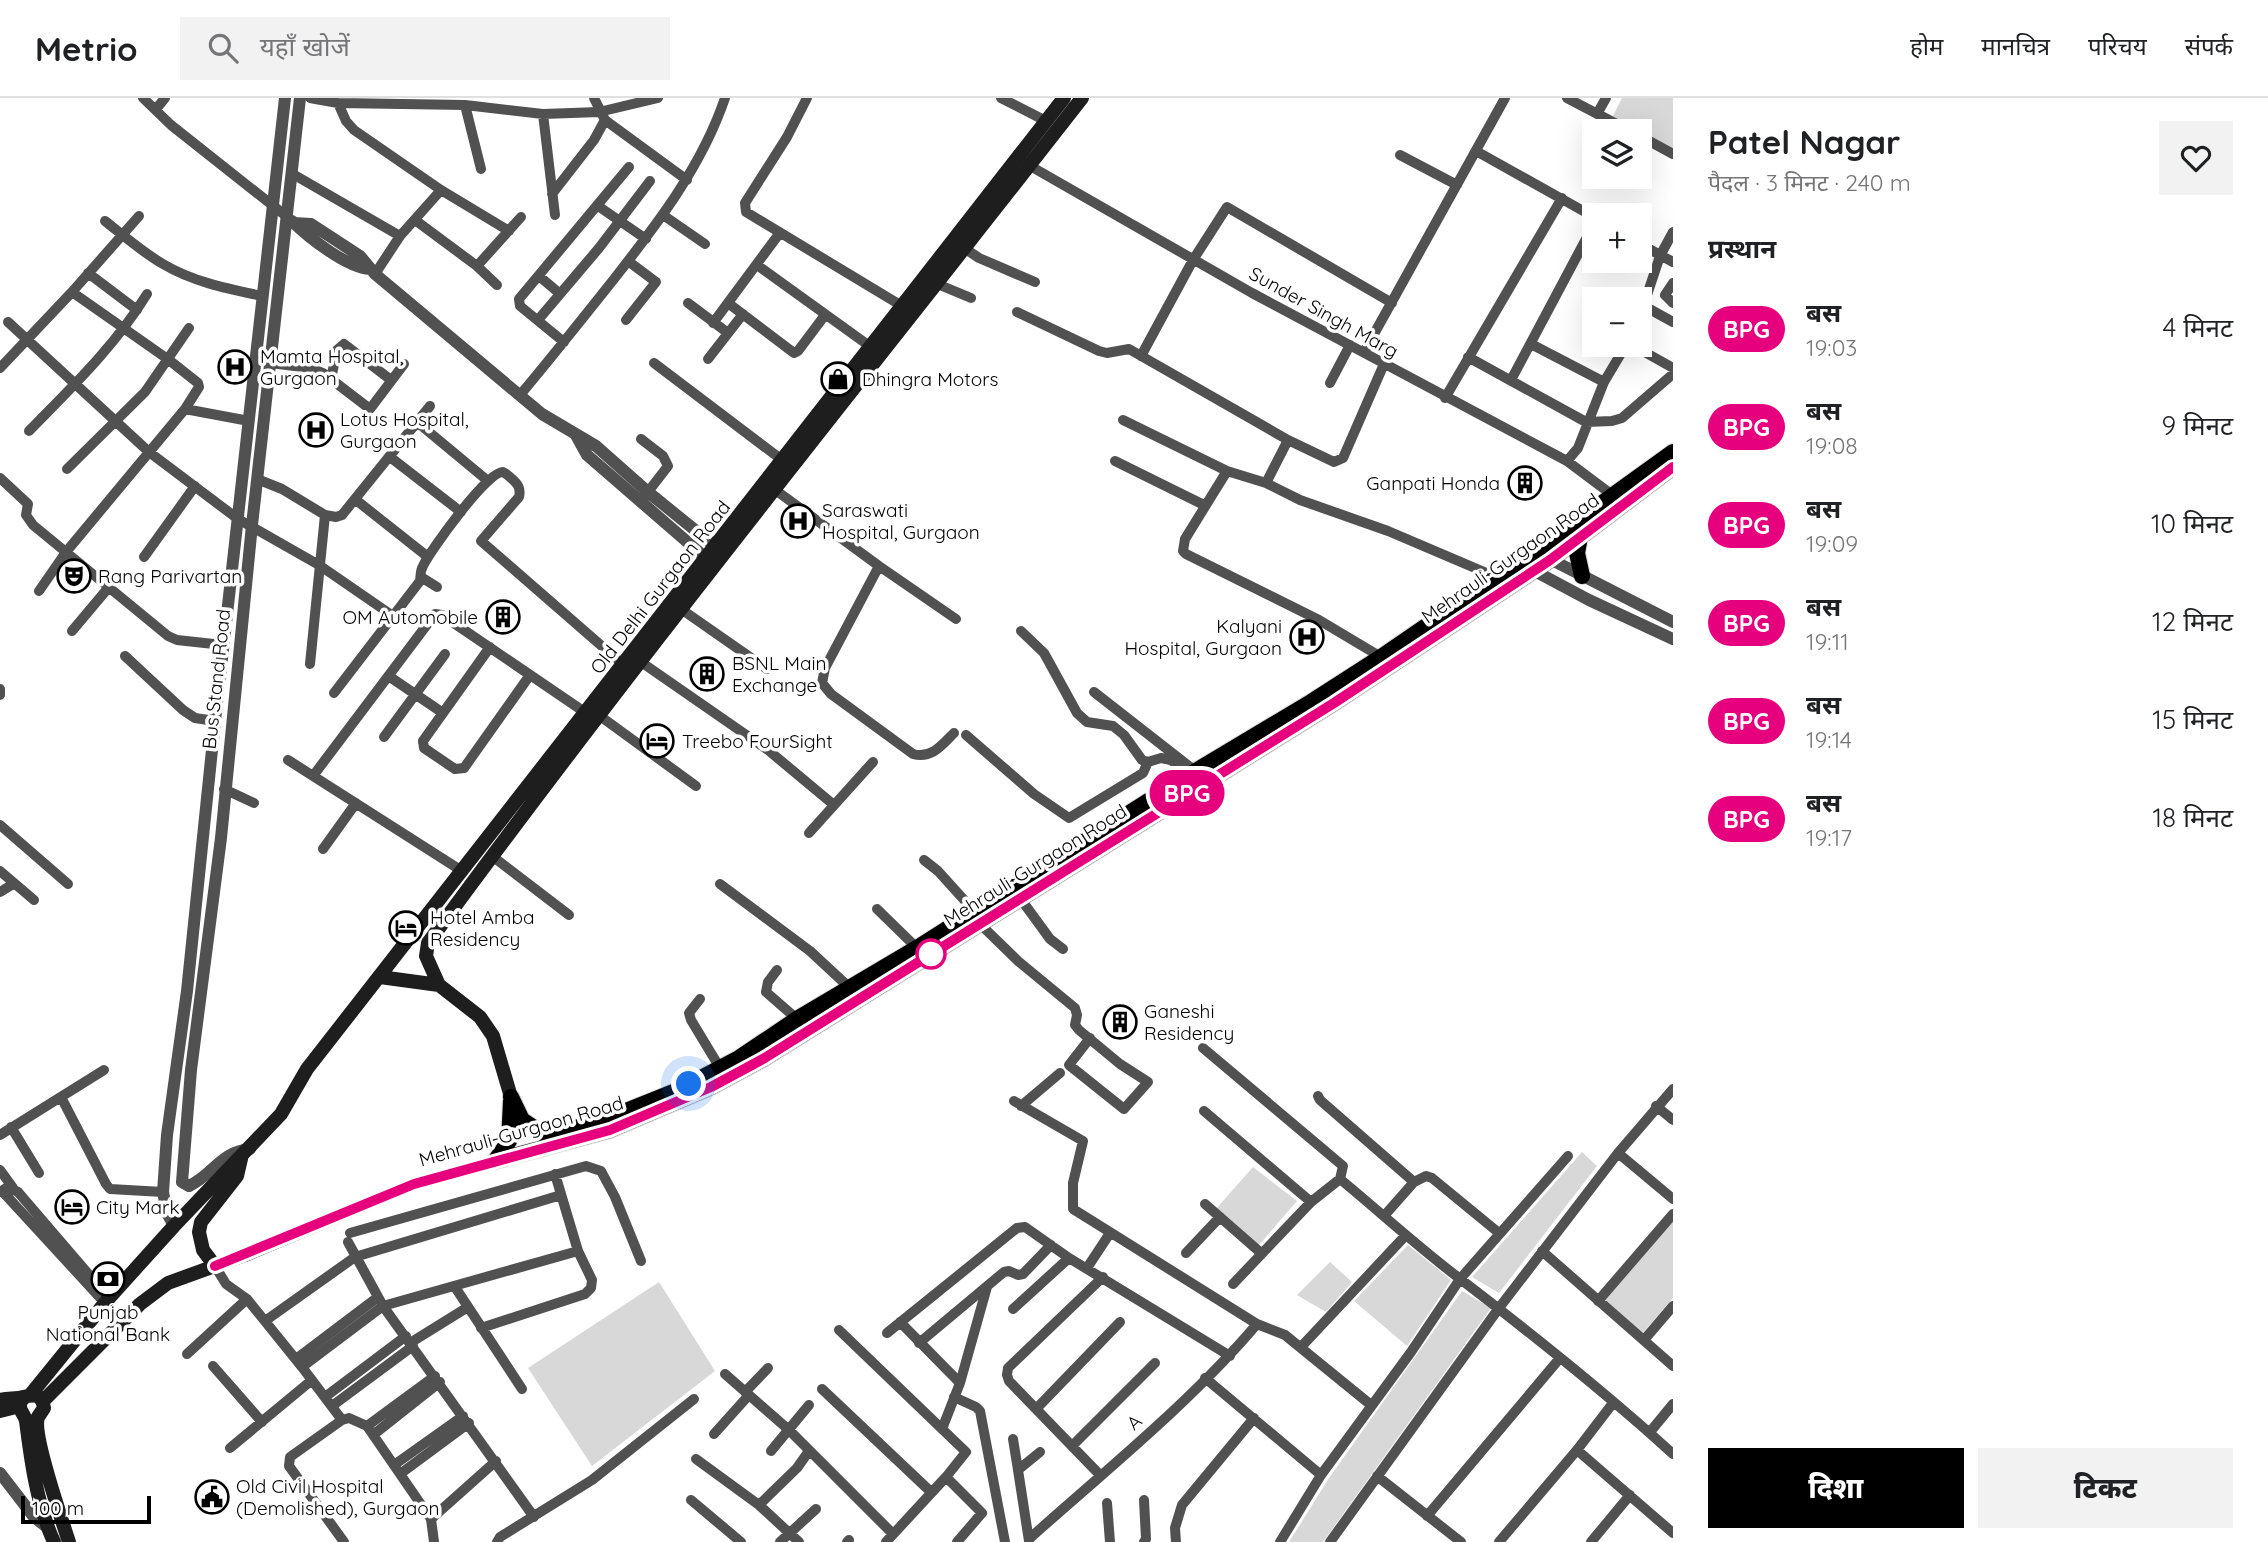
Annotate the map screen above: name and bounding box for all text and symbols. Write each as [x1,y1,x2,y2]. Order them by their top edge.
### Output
search box [180,17,670,80]
text: Metrio [35,28,138,69]
icon: search [204,29,242,67]
text: यहाँ खोजें [260,30,350,63]
text: होम [1910,31,1943,61]
text: मानचित्र [1981,31,2050,61]
text: परिचय [2088,31,2147,61]
text: संपर्क [2185,31,2233,61]
map controls [1582,119,1652,357]
button: layers [1582,119,1652,189]
text: Patel Nagar [1708,121,1900,162]
button: heart [2159,121,2233,195]
text: पैदल · 3 मिनट · 240 m [1708,168,1911,197]
button: + [1582,203,1652,273]
text: प्रस्थान [1708,232,1776,265]
street label: Sunder Singh Marg [1245,261,1403,363]
button: − [1582,287,1652,357]
text: बस [1806,296,1841,329]
text: 4 मिनट [2162,311,2233,344]
text: BPG [1723,314,1770,344]
text: 19:03 [1806,333,1857,362]
place label: Mamta Hospital, Gurgaon [260,344,404,390]
hospital icon: Mamta Hospital, Gurgaon [216,348,254,386]
shop icon: Dhingra Motors [819,360,857,398]
place label: Dhingra Motors [862,367,998,391]
text: बस [1806,394,1841,427]
place label: Lotus Hospital, Gurgaon [340,407,469,453]
text: 9 मिनट [2162,409,2233,442]
hospital icon: Lotus Hospital, Gurgaon [297,411,335,449]
text: BPG [1723,412,1770,442]
text: 19:08 [1806,431,1858,460]
building icon: Ganpati Honda [1506,464,1544,502]
place label: Ganpati Honda [1366,471,1500,495]
street label: Mehrauli-Gurgaon Road [1417,488,1603,628]
text: बस [1806,492,1841,525]
street label: Old Delhi Gurgaon Road [585,495,735,679]
place label: Saraswati Hospital, Gurgaon [822,498,980,544]
hospital icon: Saraswati Hospital, Gurgaon [779,502,817,540]
text: 10 मिनट [2151,507,2233,540]
text: BPG [1723,510,1770,540]
text: 19:09 [1806,529,1858,558]
theatre icon: Rang Parivartan [55,557,93,595]
place label: Rang Parivartan [98,564,242,588]
text: बस [1806,590,1841,623]
building icon: OM Automobile [484,598,522,636]
place label: OM Automobile [343,605,478,629]
text: 12 मिनट [2152,605,2233,638]
street label: Bus Stand Road [197,608,235,750]
text: BPG [1723,608,1770,638]
place label: Kalyani Hospital, Gurgaon [1124,614,1282,660]
hospital icon: Kalyani Hospital, Gurgaon [1288,618,1326,656]
text: 19:11 [1806,627,1849,656]
place label: BSNL Main Exchange [732,651,826,697]
building icon: BSNL Main Exchange [688,655,726,693]
text: बस [1806,688,1841,721]
text: 15 मिनट [2152,703,2233,736]
text: BPG [1723,706,1770,736]
hotel icon: Treebo FourSight [638,722,676,760]
text: 19:14 [1806,725,1852,754]
place label: Treebo FourSight [682,729,833,753]
line badge: BPG [1147,770,1227,816]
text: BPG [1164,778,1210,808]
text: बस [1806,786,1841,819]
street label: Mehrauli-Gurgaon Road [939,799,1131,931]
text: 18 मिनट [2152,801,2233,834]
text: BPG [1723,804,1770,834]
text: 19:17 [1806,823,1852,852]
place label: Hotel Amba Residency [430,905,534,951]
hotel icon: Hotel Amba Residency [387,909,425,947]
unlabelled marker [916,939,946,969]
place label: Ganeshi Residency [1144,999,1234,1045]
building icon: Ganeshi Residency [1101,1003,1139,1041]
your location [671,1066,706,1101]
street label: Mehrauli-Gurgaon Road [416,1090,626,1172]
hotel icon: City Mark [53,1188,91,1226]
place label: City Mark [96,1195,180,1219]
bank icon: Punjab National Bank [89,1260,127,1298]
place label: Punjab National Bank [46,1300,170,1346]
street label: A [1121,1409,1147,1435]
button: दिशा [1708,1448,1964,1528]
button: टिकट [1978,1448,2233,1528]
place label: Old Civil Hospital (Demolished), Gurgaon [236,1474,440,1520]
public building icon: Old Civil Hospital (Demolished), Gurgaon [193,1478,231,1516]
scale bar [21,1493,150,1525]
text: 100 m [32,1496,84,1520]

